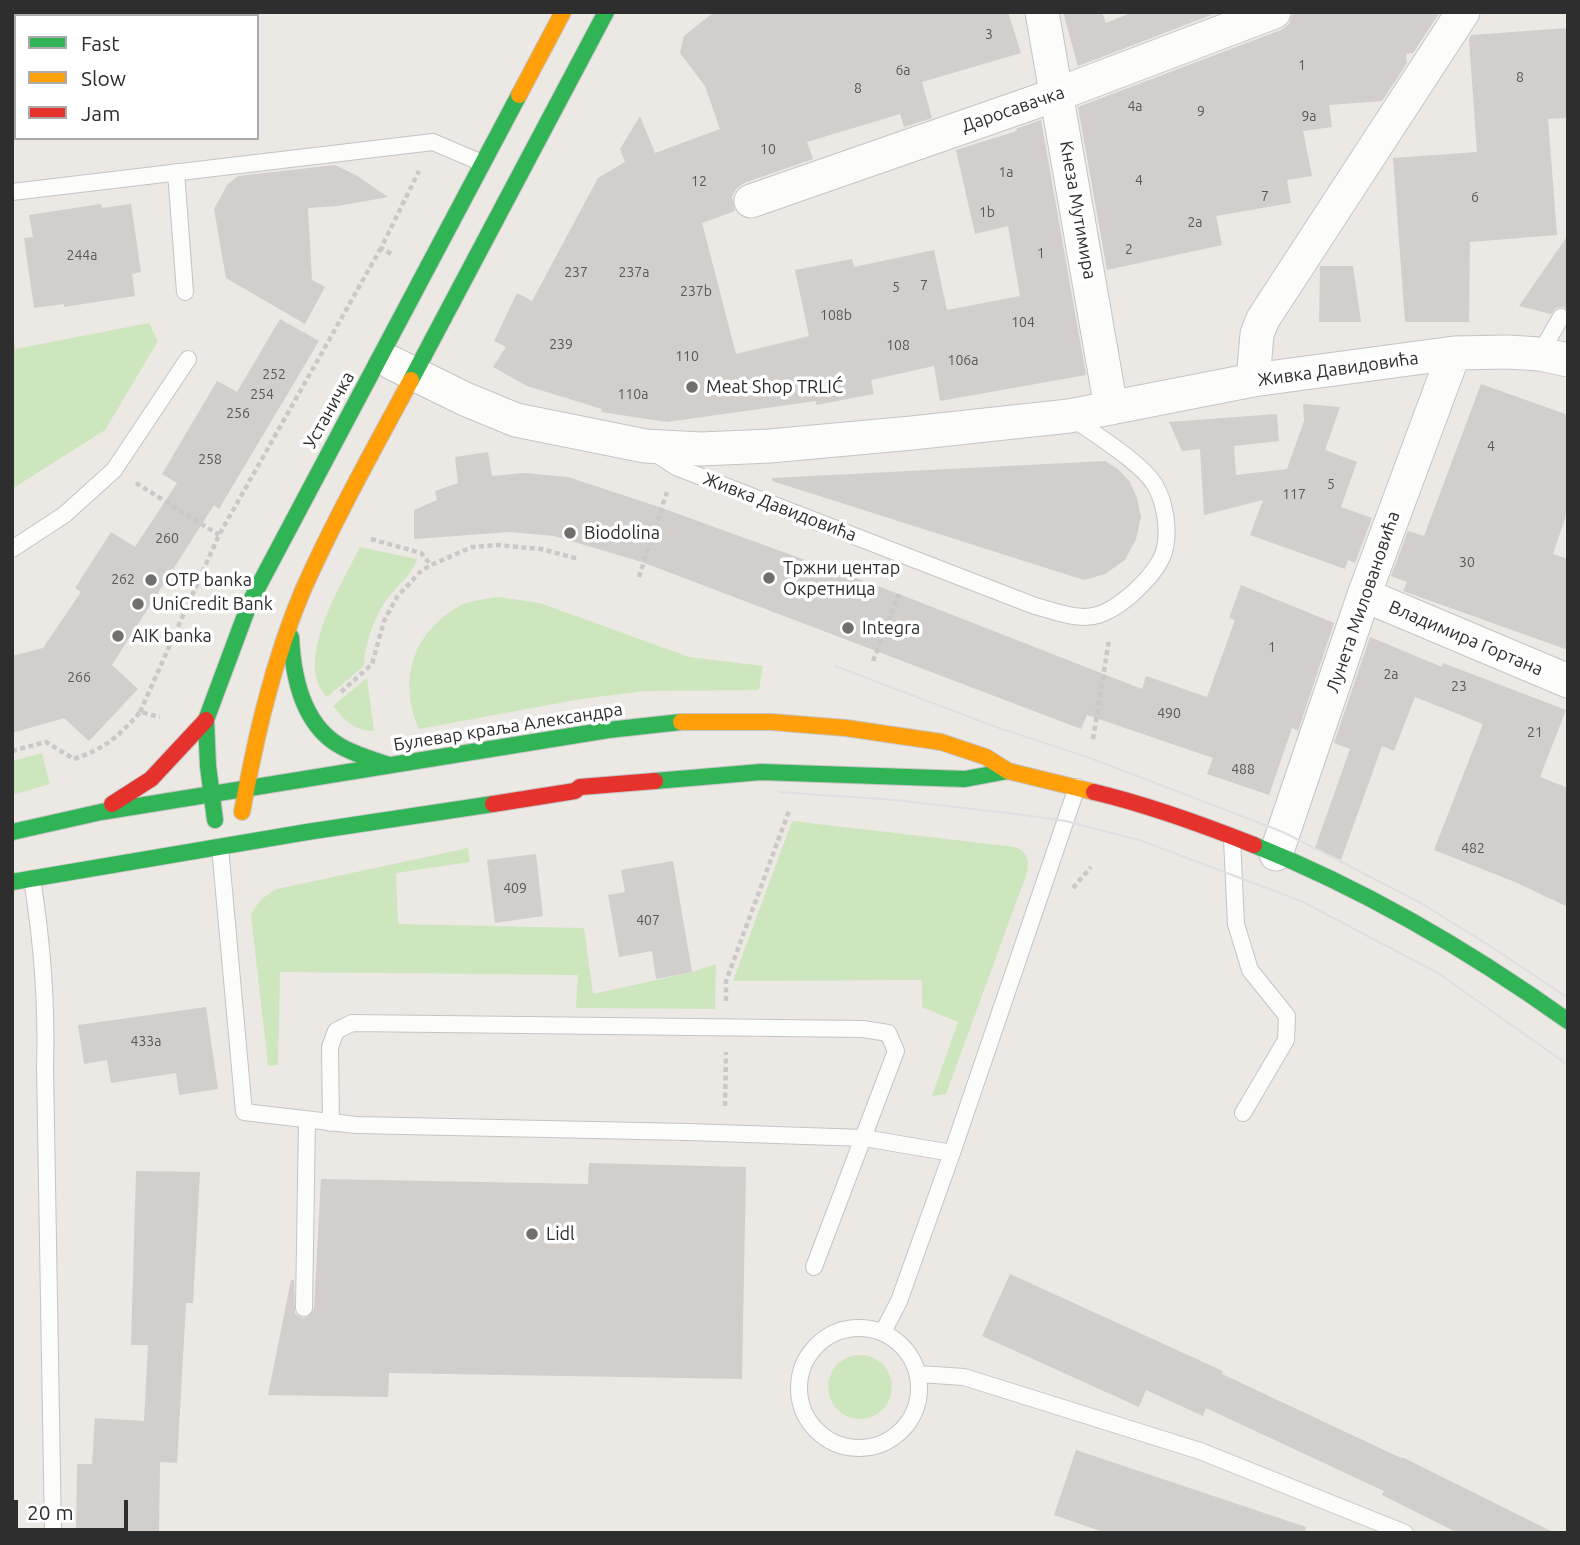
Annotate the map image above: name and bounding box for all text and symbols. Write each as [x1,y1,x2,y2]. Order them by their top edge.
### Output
legend [14,14,259,140]
house number: 3 [985,26,993,42]
text: Fast [81,31,119,55]
house number: 1 [1298,57,1306,73]
house number: 6a [895,62,911,78]
text: Slow [81,66,126,90]
house number: 8 [1516,69,1524,85]
house number: 8 [854,80,862,96]
street label: Даросавачка [959,81,1067,137]
house number: 4a [1127,98,1143,114]
text: Jam [81,101,120,125]
house number: 9 [1197,103,1205,119]
house number: 9a [1301,108,1317,124]
street label: Кнеза Мутимира [1055,139,1101,281]
house number: 10 [760,141,776,157]
house number: 1a [998,164,1014,180]
house number: 4 [1135,172,1143,188]
house number: 12 [691,173,707,189]
house number: 7 [1261,188,1269,204]
house number: 6 [1471,189,1479,205]
house number: 1b [979,204,995,220]
house number: 2a [1187,214,1203,230]
house number: 2 [1125,241,1133,257]
house number: 1 [1037,245,1045,261]
house number: 244a [67,247,97,263]
house number: 237 [564,264,588,280]
house number: 237a [619,264,649,280]
house number: 7 [920,277,928,293]
house number: 5 [892,279,900,295]
house number: 237b [680,283,712,299]
house number: 108b [820,307,852,323]
house number: 104 [1011,314,1035,330]
house number: 239 [549,336,573,352]
house number: 108 [886,337,910,353]
street label: Живка Давидовића [1256,347,1420,391]
house number: 110 [675,348,699,364]
house number: 106a [948,352,978,368]
house number: 252 [262,366,286,382]
street label: Устаничка [299,368,359,452]
place label: Meat Shop TRLIĆ [706,376,843,398]
marker: Meat Shop TRLIĆ [684,379,700,395]
house number: 254 [250,386,274,402]
house number: 110a [618,386,648,402]
house number: 256 [226,405,250,421]
house number: 4 [1487,438,1495,454]
house number: 258 [198,451,222,467]
street label: Живка Давидовића [700,468,860,546]
house number: 5 [1327,476,1335,492]
house number: 117 [1282,486,1306,502]
street label: Лунета Миловановића [1322,508,1404,696]
place label: Biodolina [584,522,660,544]
marker: Biodolina [562,525,578,541]
house number: 260 [155,530,179,546]
house number: 30 [1459,554,1475,570]
place label: Тржни центар Окретница [783,557,900,600]
place label: OTP banka [165,569,252,591]
marker: Тржни центар Окретница [761,570,777,586]
house number: 262 [111,571,135,587]
marker: OTP banka [143,572,159,588]
place label: UniCredit Bank [152,593,273,615]
marker: UniCredit Bank [130,596,146,612]
street label: Владимира Гортана [1386,596,1546,680]
place label: Integra [862,617,920,639]
marker: Integra [840,620,856,636]
place label: AIK banka [132,625,212,647]
marker: AIK banka [110,628,126,644]
house number: 1 [1268,639,1276,655]
house number: 2a [1383,666,1399,682]
house number: 266 [67,669,91,685]
house number: 23 [1451,678,1467,694]
street label: Булевар краља Александра [392,698,624,756]
house number: 490 [1157,705,1181,721]
house number: 21 [1527,724,1543,740]
house number: 488 [1231,761,1255,777]
house number: 482 [1461,840,1485,856]
house number: 409 [503,880,527,896]
house number: 407 [636,912,660,928]
house number: 433a [131,1033,161,1049]
place label: Lidl [546,1223,575,1245]
marker: Lidl [524,1226,540,1242]
scale bar [18,1486,131,1530]
text: 20 m [27,1500,74,1524]

